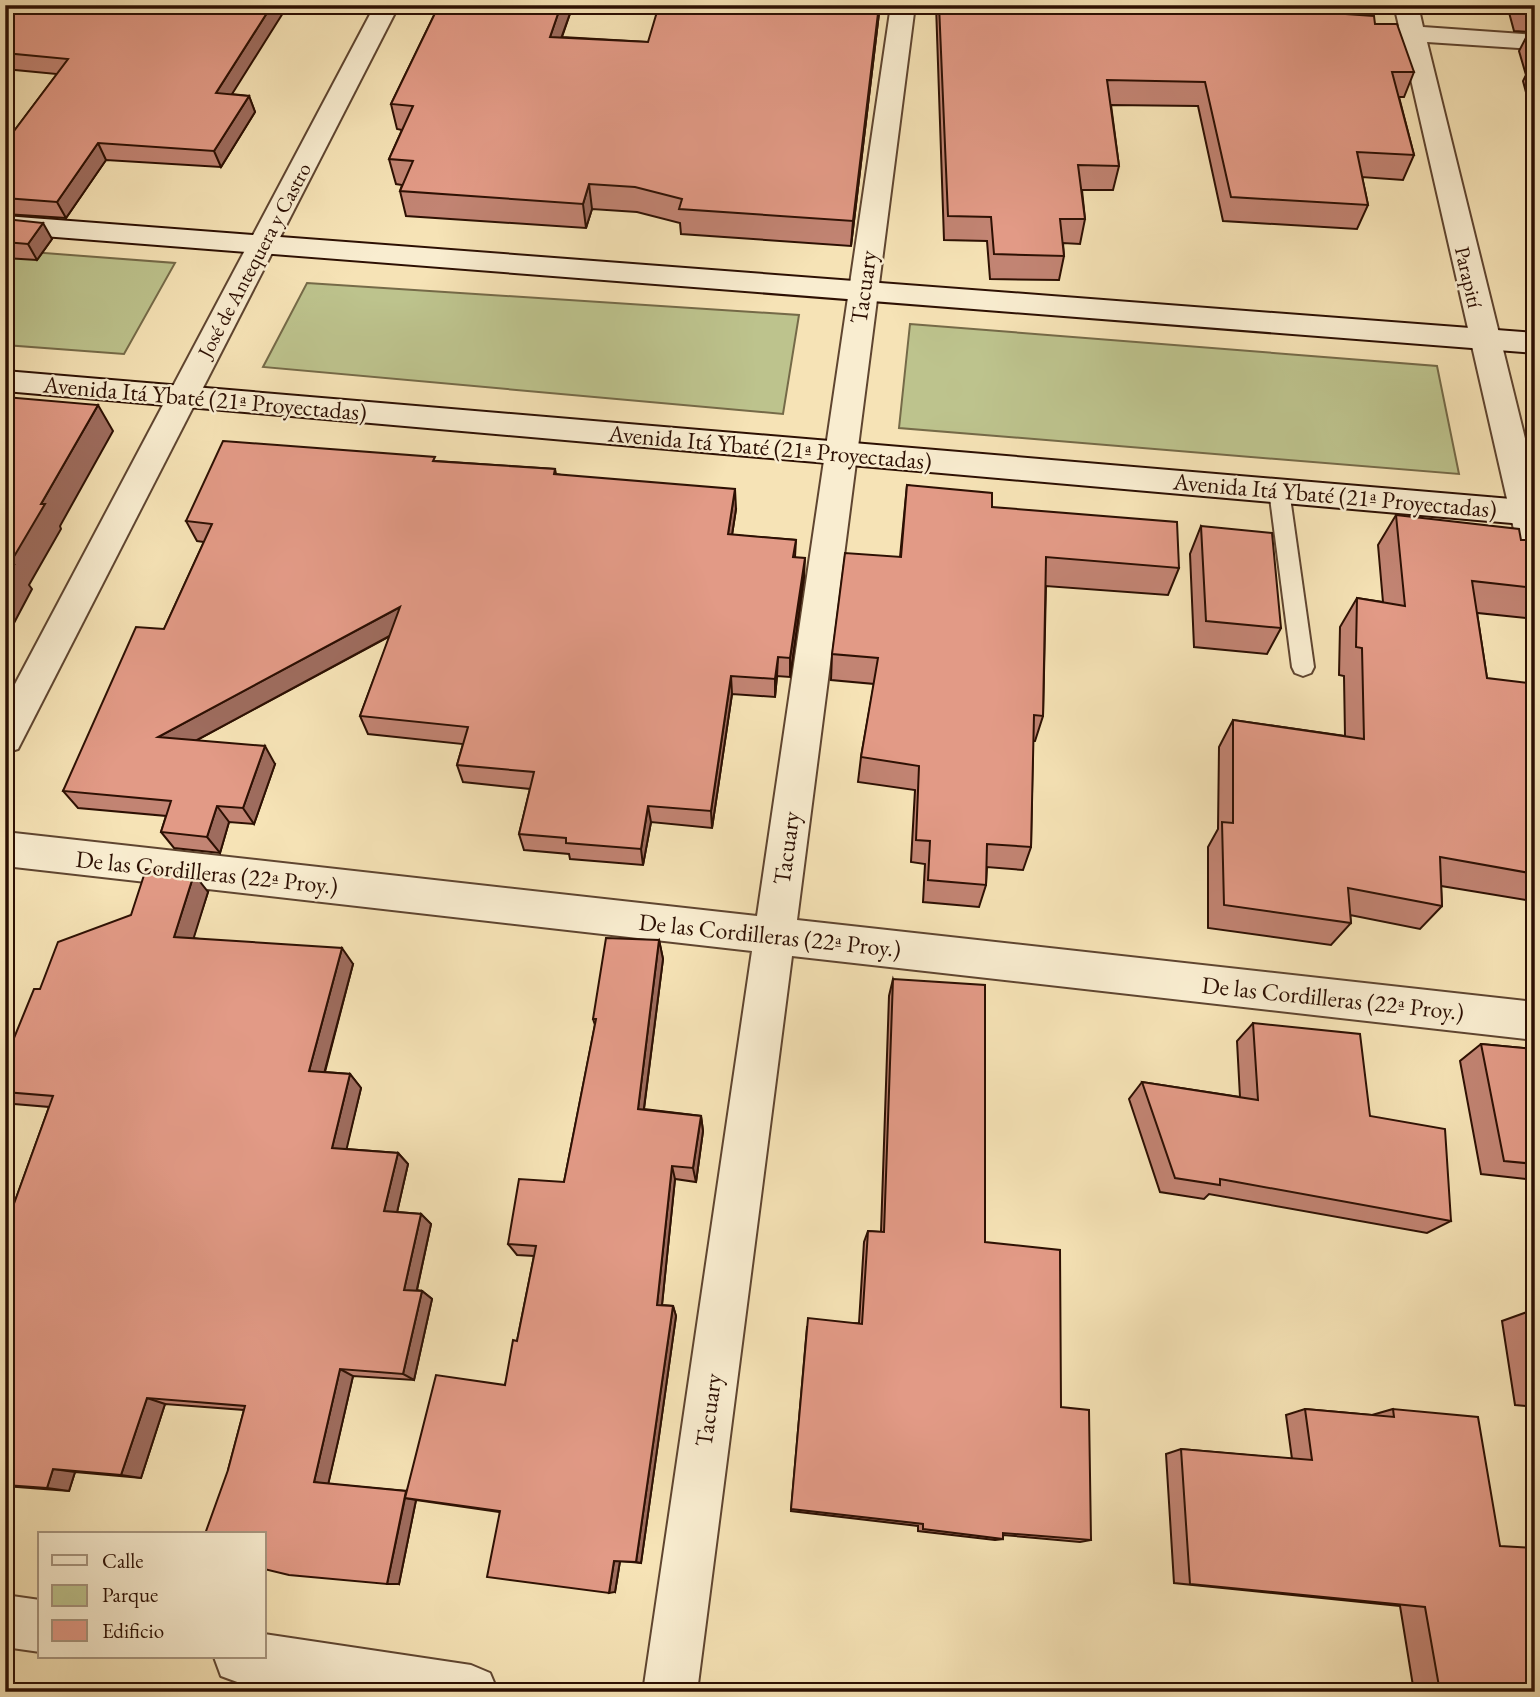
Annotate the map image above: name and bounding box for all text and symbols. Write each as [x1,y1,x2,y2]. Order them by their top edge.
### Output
street label: José de Antequera y Castro [190,158,317,364]
street label: Parapití [1449,244,1489,311]
street label: Tacuary [843,248,884,326]
street label: Avenida Itá Ybaté (21ª Proyectadas) [41,368,368,428]
street label: Avenida Itá Ybaté (21ª Proyectadas) [606,417,933,477]
street label: Avenida Itá Ybaté (21ª Proyectadas) [1171,465,1498,525]
street label: Tacuary [766,809,807,887]
street label: De las Cordilleras (22ª Proy.) [74,843,340,901]
street label: De las Cordilleras (22ª Proy.) [637,906,903,964]
street label: De las Cordilleras (22ª Proy.) [1200,969,1466,1027]
street label: Tacuary [688,1371,729,1449]
legend [38,1532,266,1658]
text: Calle [102,1547,144,1574]
text: Parque [102,1581,158,1608]
text: Edificio [102,1617,164,1644]

